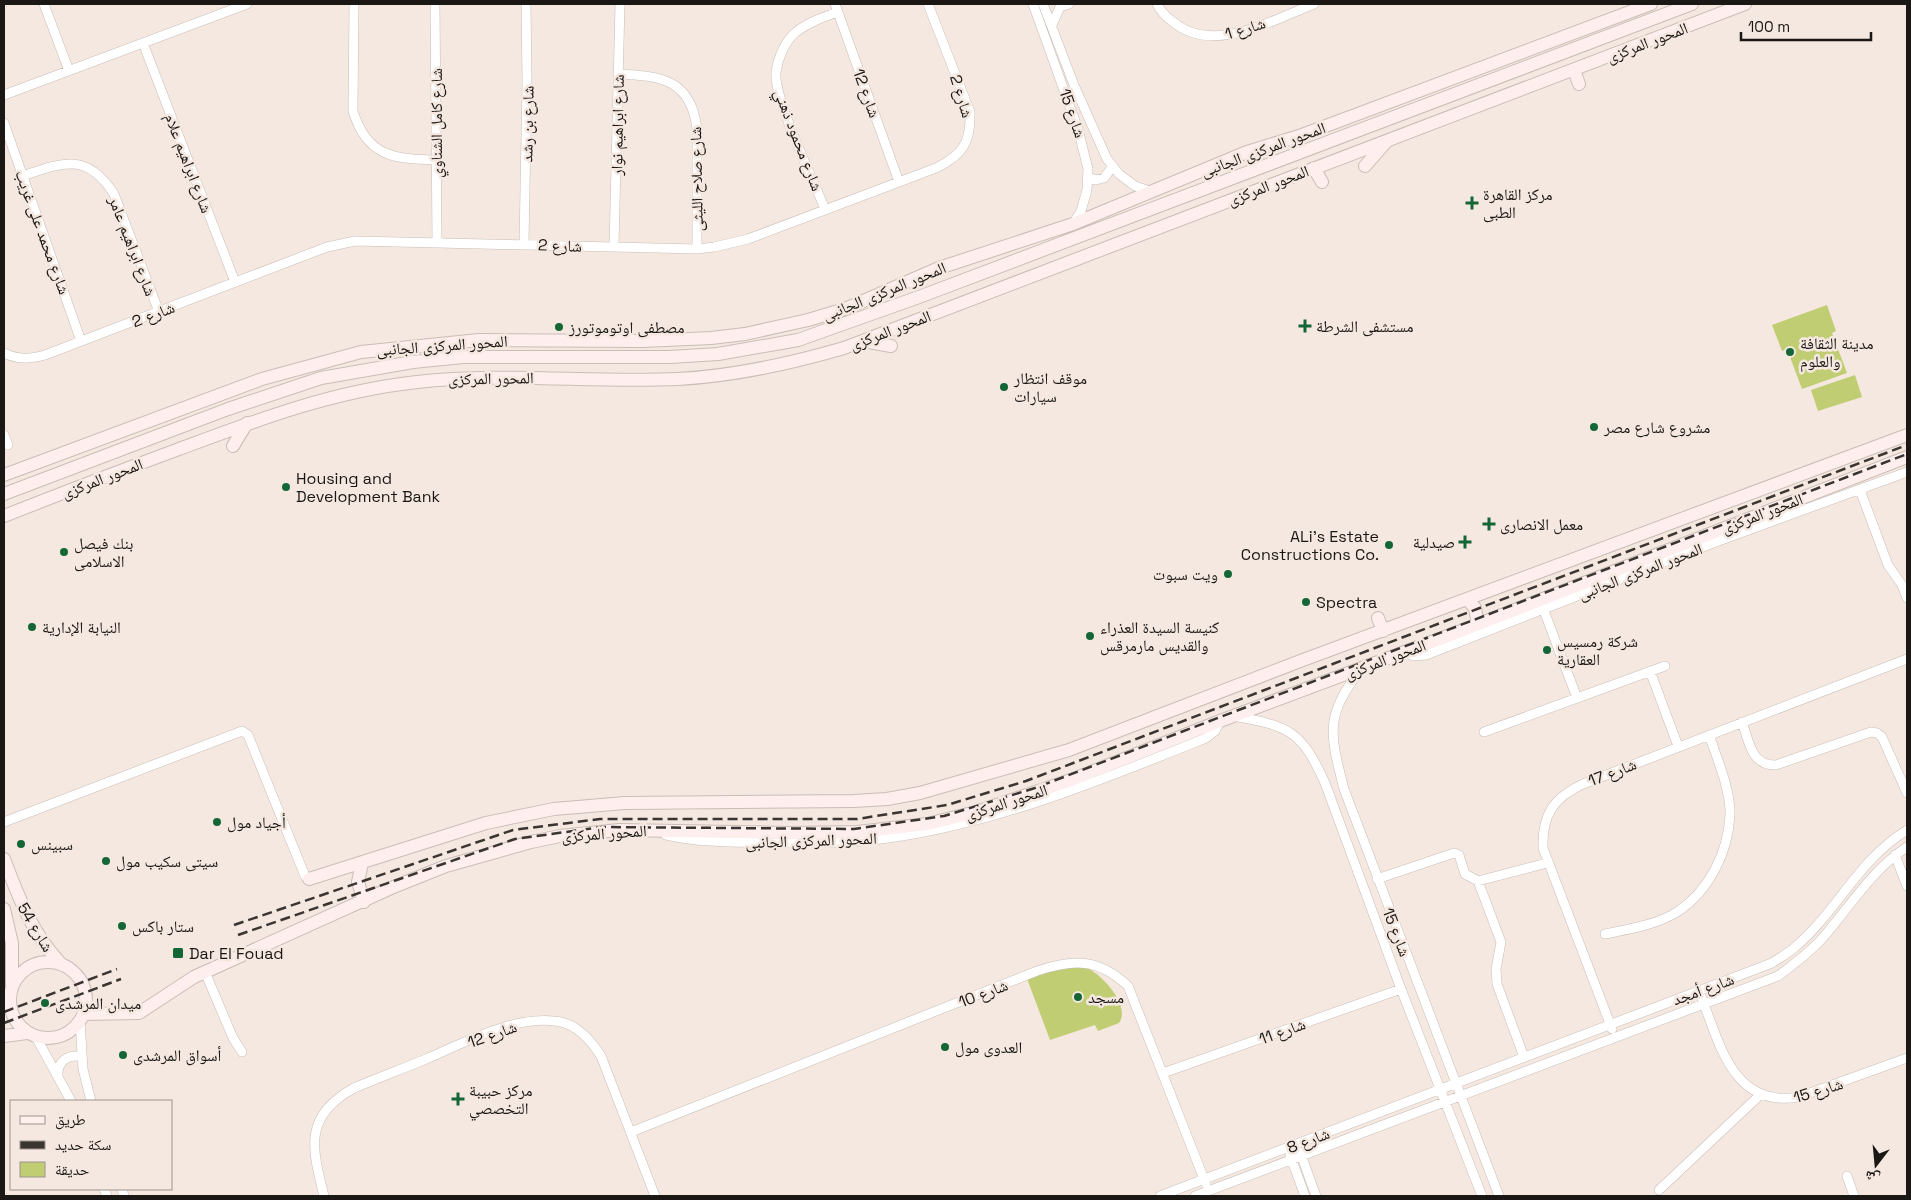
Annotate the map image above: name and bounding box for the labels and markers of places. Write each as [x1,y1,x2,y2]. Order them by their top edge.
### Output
place label: مركز القاهرة الطبى [1483,184,1553,223]
marker: مركز القاهرة الطبى [1465,196,1479,210]
place label: مستشفى الشرطة [1316,316,1414,337]
place label: مصطفى اوتوموتورز [568,317,685,338]
marker: مستشفى الشرطة [1298,319,1312,333]
marker: مصطفى اوتوموتورز [553,321,565,333]
place label: مدينة الثقافة والعلوم [1800,333,1874,372]
marker: مدينة الثقافة والعلوم [1784,346,1796,358]
place label: موقف انتظار سيارات [1013,368,1087,407]
marker: موقف انتظار سيارات [998,381,1010,393]
place label: مشروع شارع مصر [1603,417,1710,438]
marker: مشروع شارع مصر [1588,421,1600,433]
place label: Housing and Development Bank [296,468,441,507]
marker: Housing and Development Bank [280,481,292,493]
place label: معمل الانصارى [1500,514,1583,535]
marker: معمل الانصارى [1482,517,1496,531]
place label: ALi's Estate Constructions Co. [1241,526,1379,565]
place label: صيدلية [1413,532,1455,553]
place label: بنك فيصل الاسلامى [74,533,133,572]
marker: صيدلية [1459,536,1471,548]
marker: ALi's Estate Constructions Co. [1383,539,1395,551]
marker: بنك فيصل الاسلامى [58,546,70,558]
place label: ويت سبوت [1153,564,1218,585]
marker: ويت سبوت [1222,568,1234,580]
place label: Spectra [1316,592,1377,613]
marker: Spectra [1300,596,1312,608]
place label: النيابة الإدارية [42,617,121,638]
place label: كنيسة السيدة العذراء والقديس مارمرقس [1100,617,1220,656]
marker: النيابة الإدارية [26,621,38,633]
marker: كنيسة السيدة العذراء والقديس مارمرقس [1084,630,1096,642]
place label: شركة رمسيس العقارية [1557,631,1638,670]
marker: شركة رمسيس العقارية [1541,644,1553,656]
place label: أجياد مول [227,812,286,833]
marker: أجياد مول [211,816,223,828]
place label: سبينس [31,834,73,855]
marker: سبينس [15,838,27,850]
place label: سيتى سكيب مول [116,851,218,872]
marker: سيتى سكيب مول [100,855,112,867]
place label: ستار باكس [132,916,194,937]
marker: ستار باكس [116,920,128,932]
place label: Dar El Fouad [189,943,284,964]
marker: Dar El Fouad [171,946,185,960]
place label: مسجد [1088,987,1124,1008]
marker: مسجد [1072,991,1084,1003]
place label: ميدان المرشدى [55,993,141,1014]
marker: ميدان المرشدى [39,997,51,1009]
place label: العدوى مول [955,1037,1022,1058]
marker: العدوى مول [939,1041,951,1053]
place label: أسواق المرشدى [133,1045,221,1066]
marker: أسواق المرشدى [117,1049,129,1061]
place label: مركز حبيبة التخصصي [469,1080,533,1121]
marker: مركز حبيبة التخصصي [451,1092,465,1106]

